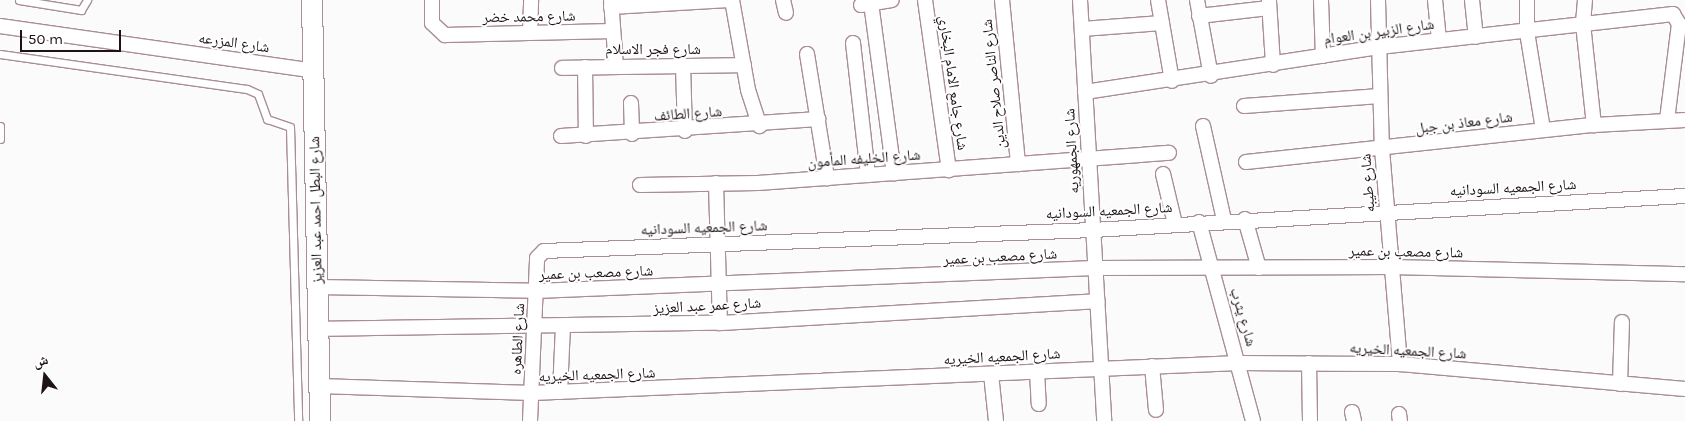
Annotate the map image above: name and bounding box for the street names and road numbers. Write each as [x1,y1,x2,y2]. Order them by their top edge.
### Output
street label: شارع محمد خضر [482,7,576,27]
street label: شارع جامع الامام البخاري [935,14,971,152]
street label: شارع الزبير بن العوام [1323,15,1435,49]
street label: شارع الناصر صلاح الدين [978,18,1010,150]
street label: شارع المزرعه [197,29,271,57]
street label: شارع فجر الاسلام [605,41,701,59]
street label: شارع الطائف [653,103,723,125]
street label: شارع الجمهوريه [1061,108,1083,194]
street label: شارع معاذ بن جبل [1414,108,1514,138]
street label: شارع البطل احمد عبد العزيز [306,136,326,284]
street label: شارع الخليفه المأمون [807,146,921,172]
street label: شارع طيبه [1357,153,1379,213]
street label: شارع الجمعيه السودانيه [1449,176,1577,200]
street label: شارع الجمعيه السودانيه [1045,199,1173,223]
street label: شارع الجمعيه السودانيه [640,217,768,239]
street label: شارع مصعب بن عمير [1349,242,1463,262]
street label: شارع مصعب بن عمير [942,245,1058,269]
street label: شارع مصعب بن عمير [539,262,653,284]
street label: شارع يثرب [1226,286,1260,348]
street label: شارع عمر عبد العزيز [652,294,762,318]
street label: شارع الطاهره [507,303,529,375]
street label: شارع الجمعيه الخيريه [1349,339,1467,363]
street label: شارع الجمعيه الخيريه [943,345,1061,369]
street label: شارع الجمعيه الخيريه [538,364,656,386]

